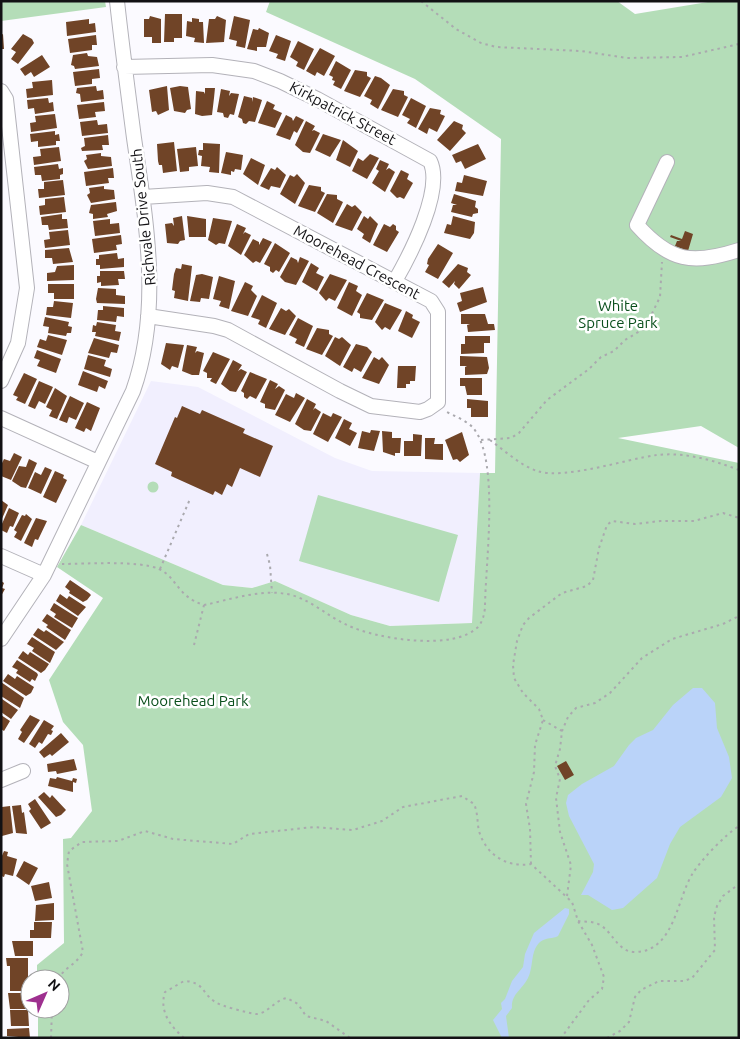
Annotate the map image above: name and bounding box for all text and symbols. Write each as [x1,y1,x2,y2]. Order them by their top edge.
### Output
street label: Kirkpatrick Street [287,78,399,148]
street label: Richvale Drive South [127,148,159,286]
street label: Moorehead Crescent [291,221,423,303]
park label: White Spruce Park [578,297,658,331]
park label: Moorehead Park [137,692,249,709]
north arrow [20,969,70,1019]
text: N [45,975,64,994]

